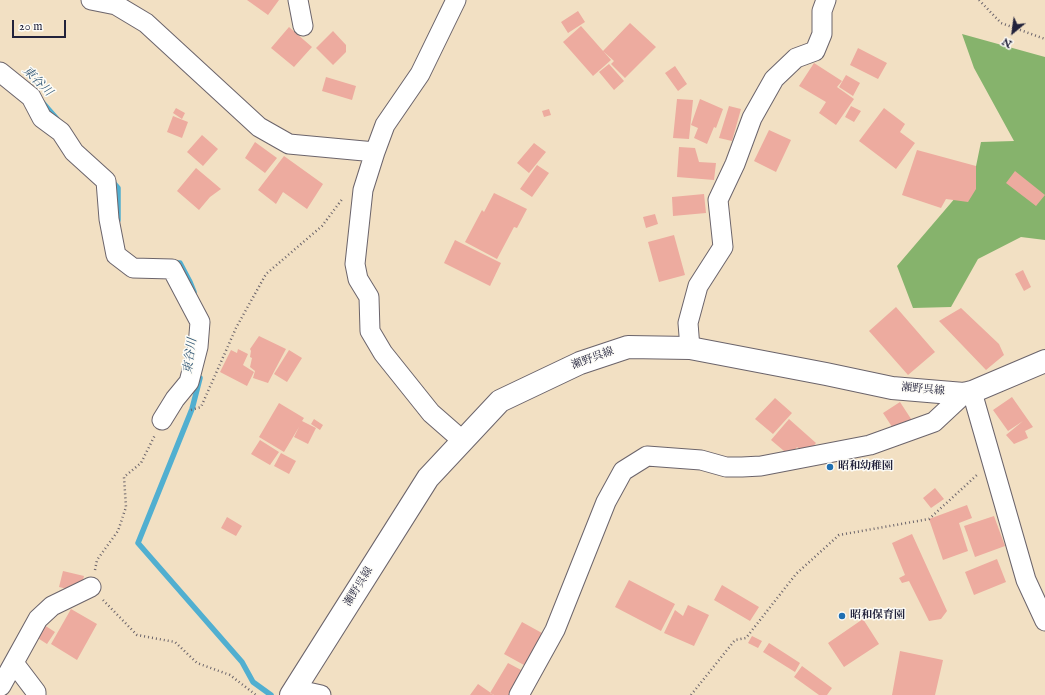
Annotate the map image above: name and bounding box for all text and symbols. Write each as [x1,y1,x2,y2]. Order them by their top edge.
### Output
scale bar [14,12,68,38]
north arrow [993,12,1033,52]
text: 20 m [19,19,42,34]
text: N [1000,34,1015,51]
water label: 東谷川 [19,64,55,100]
water label: 東谷川 [181,337,201,375]
street label: 瀬野呉線 [570,345,616,373]
street label: 瀬野呉線 [901,382,945,398]
place label: 昭和幼稚園 [838,460,893,474]
marker: 昭和幼稚園 [825,462,835,472]
street label: 瀬野呉線 [342,565,376,609]
place label: 昭和保育園 [850,609,905,623]
marker: 昭和保育園 [837,611,847,621]

